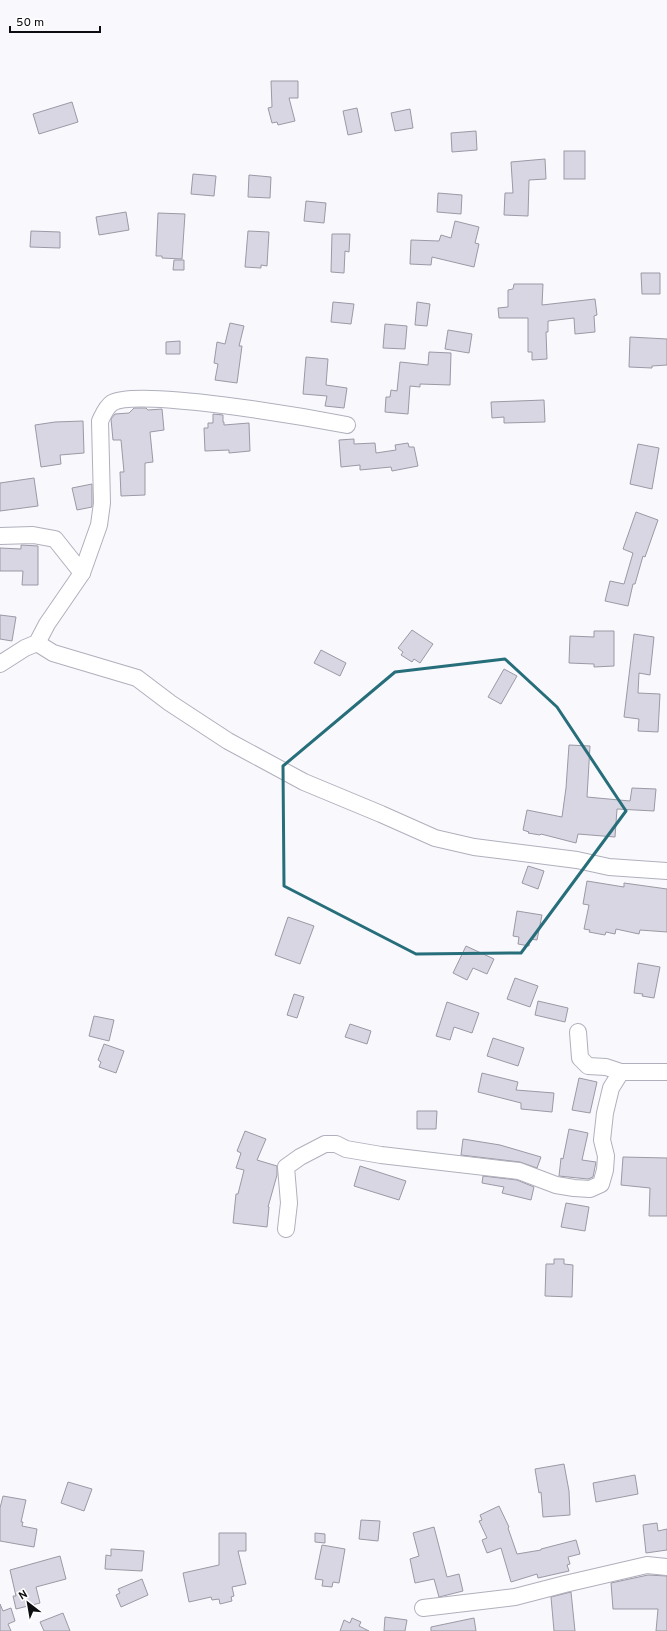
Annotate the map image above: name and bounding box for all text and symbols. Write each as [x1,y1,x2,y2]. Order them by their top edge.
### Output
scale bar [10,8,100,34]
text: 50 m [16,15,44,31]
north arrow [8,1583,48,1623]
text: N [16,1587,30,1603]

